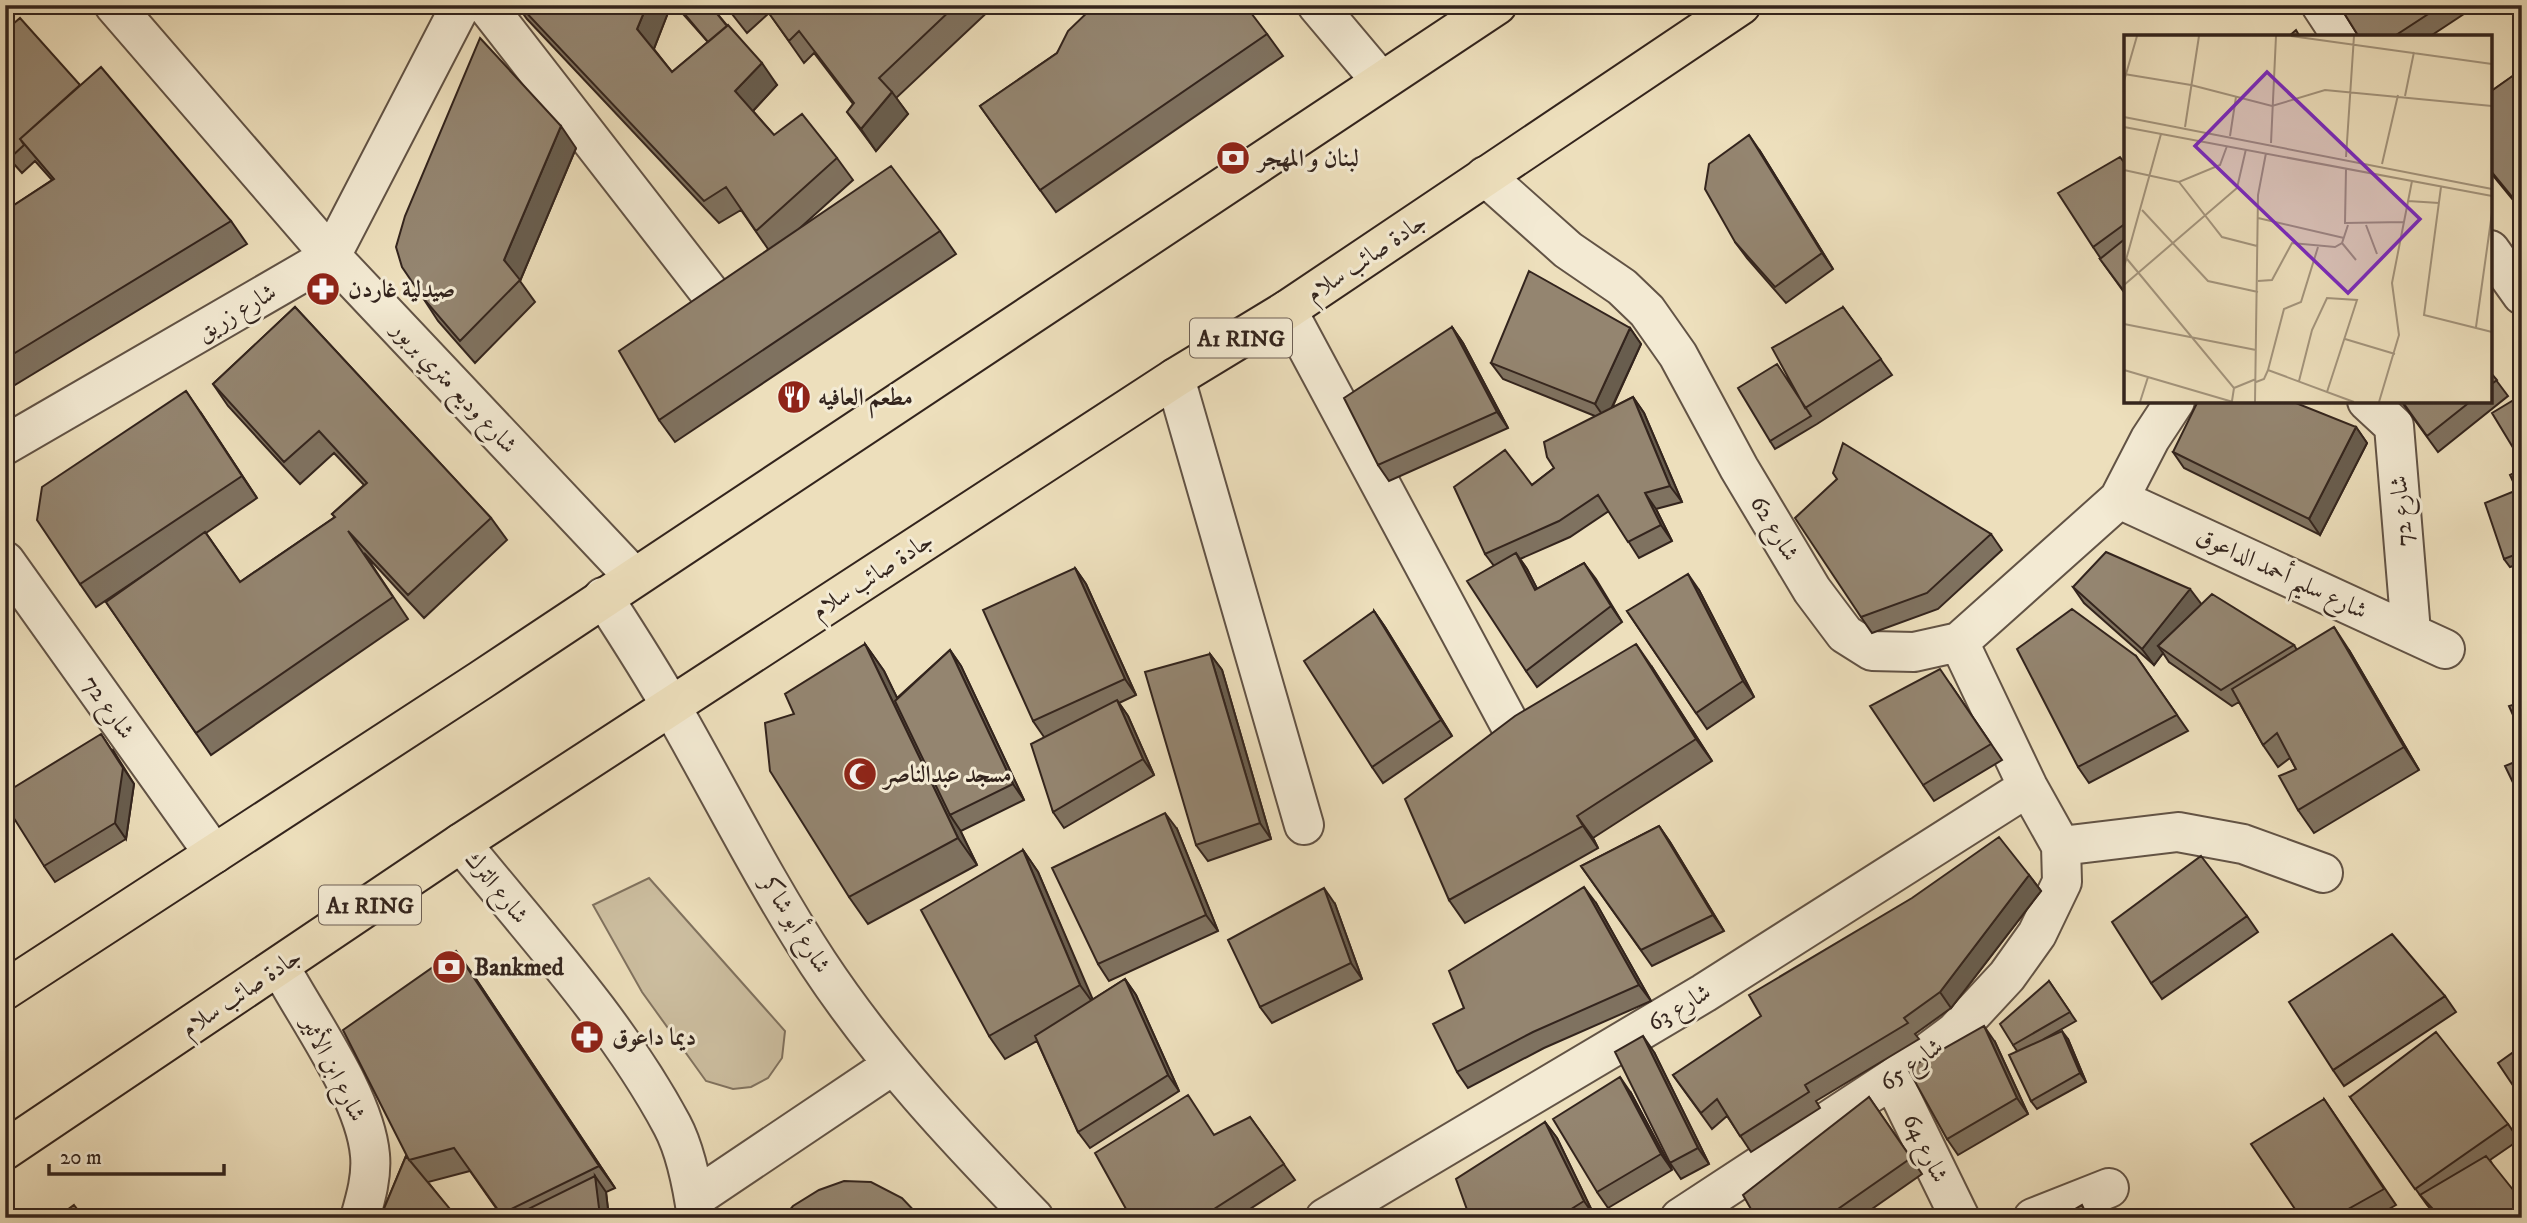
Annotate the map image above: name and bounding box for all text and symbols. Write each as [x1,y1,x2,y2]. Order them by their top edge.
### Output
inset map [2124,35,2492,402]
bank icon: لبنان و المهجر [1214,139,1252,177]
place label: لبنان و المهجر [1255,144,1359,174]
street label: جادة صائب سلام [1301,207,1435,313]
pharmacy icon: صيدلية غاردن [304,270,342,308]
place label: صيدلية غاردن [348,275,455,305]
street label: شارع زريق [191,277,284,352]
street label: شارع وديع متري بربور [379,314,523,464]
road number: A1 RING [1190,318,1292,358]
restaurant icon: مطعم العافيه [775,378,813,416]
place label: مطعم العافيه [818,383,913,419]
street label: شارع 72 [2384,474,2424,548]
street label: شارع 62 [1740,490,1805,569]
street label: شارع سليم أحمد الداعوق [2188,518,2373,634]
street label: جادة صائب سلام [806,525,942,630]
street label: شارع 72 [72,670,141,748]
mosque icon: مسجد عبدالناصر [841,755,879,793]
place label: مسجد عبدالناصر [881,760,1012,790]
street label: شارع الترك [455,845,535,933]
street label: شارع أبو شاكر [748,866,840,981]
road number: A1 RING [319,885,421,924]
street label: جادة صائب سلام [176,942,310,1048]
bank icon: Bankmed [430,948,468,986]
place label: Bankmed [474,953,565,983]
street label: شارع 63 [1643,977,1719,1042]
street label: شارع ابن الأثير [289,1009,374,1129]
pharmacy icon: ديما داعوق [568,1018,606,1056]
place label: ديما داعوق [612,1023,696,1053]
street label: شارع 65 [1874,1032,1952,1101]
street label: شارع 64 [1892,1109,1955,1190]
scale bar [49,1132,224,1176]
text: 20 m [60,1145,102,1171]

